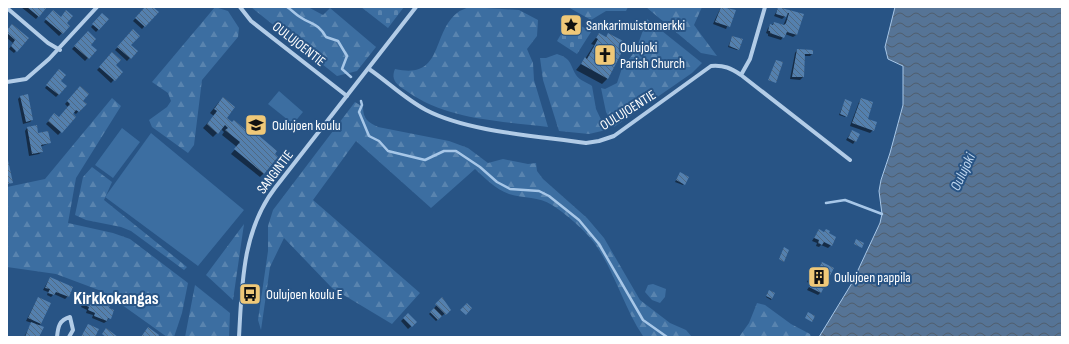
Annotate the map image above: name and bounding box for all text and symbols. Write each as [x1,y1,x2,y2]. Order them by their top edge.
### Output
place icon: Sankarimuistomerkki [558,12,584,38]
place label: Sankarimuistomerkki [586,17,685,34]
street label: OULUJOENTIE [269,18,329,70]
place label: Oulujoki Parish Church [620,39,685,72]
church icon: Oulujoki Parish Church [592,42,618,68]
street label: OULUJOENTIE [597,86,659,134]
school or university icon: Oulujoen koulu [243,112,269,138]
place label: Oulujoen koulu [272,117,341,134]
street label: SANGINTIE [253,147,297,197]
water label: Oulujoki [946,149,980,194]
building icon: Oulujoen pappila [806,264,832,290]
place label: Oulujoen pappila [834,269,911,286]
bus stop icon: Oulujoen koulu E [237,281,263,307]
place label: Oulujoen koulu E [266,286,343,303]
district label: Kirkkokangas [73,288,159,309]

